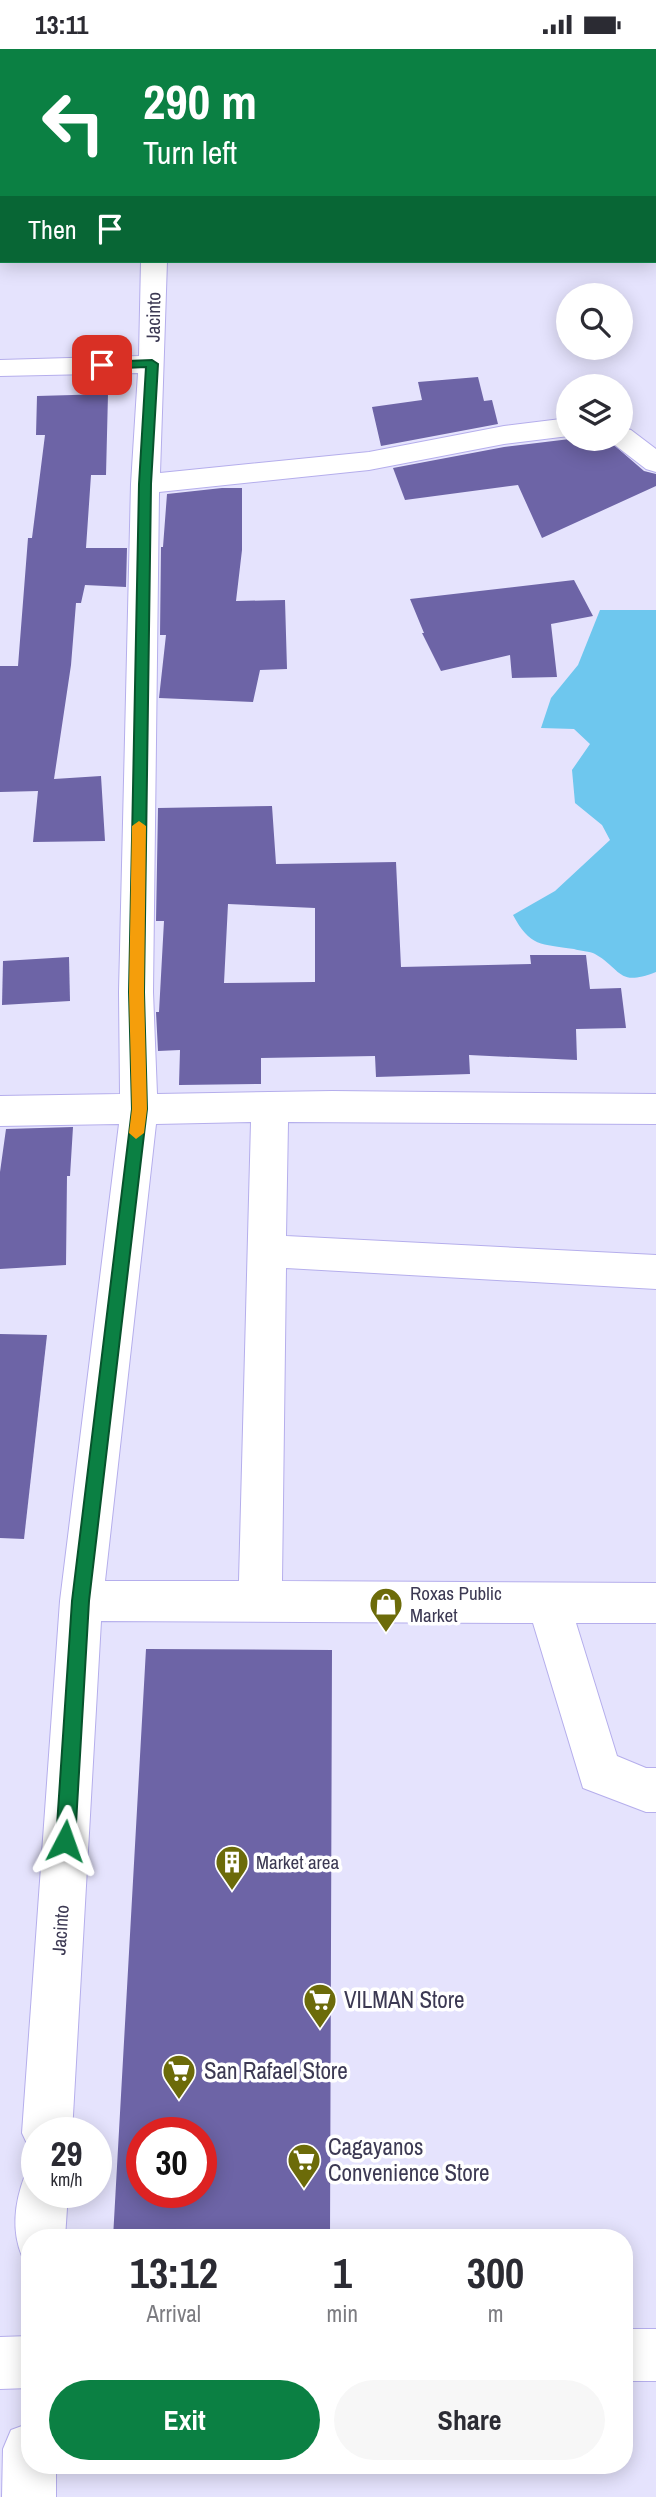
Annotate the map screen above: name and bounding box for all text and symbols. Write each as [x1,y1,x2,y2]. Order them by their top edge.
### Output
text: 13:11 [35,7,88,42]
text: 290 m [143,68,257,134]
icon: left [28,77,119,168]
text: Turn left [143,131,237,174]
icon: arrive [91,210,129,248]
text: Then [28,212,77,247]
map controls [556,283,633,451]
button: search [556,283,633,360]
street label: Jacinto [140,292,166,342]
pin [72,335,132,395]
icon: arrive [83,346,121,384]
button: layers [556,374,633,451]
place label: Roxas Public Market [410,1580,502,1628]
shop icon: Roxas Public Market [367,1585,405,1634]
position arrow [28,1804,102,1878]
building icon: Market area [213,1843,251,1892]
place label: Market area [256,1849,339,1875]
street label: Jacinto [45,1904,75,1956]
supermarket icon: VILMAN Store [301,1981,339,2030]
place label: VILMAN Store [344,1984,465,2015]
supermarket icon: San Rafael Store [160,2052,198,2101]
place label: San Rafael Store [204,2055,348,2086]
speed limit sign: 30 [126,2117,217,2208]
text: 29 [51,2130,82,2177]
place label: Cagayanos Convenience Store [328,2131,489,2188]
supermarket icon: Cagayanos Convenience Store [285,2141,323,2190]
text: km/h [51,2167,83,2192]
text: 13:12 [130,2245,218,2301]
text: 1 [333,2245,352,2301]
text: 300 [467,2245,524,2301]
text: Arrival [147,2298,201,2329]
text: min [327,2298,358,2329]
text: m [488,2298,503,2329]
button: Exit [49,2380,320,2460]
button: Share [334,2380,605,2460]

